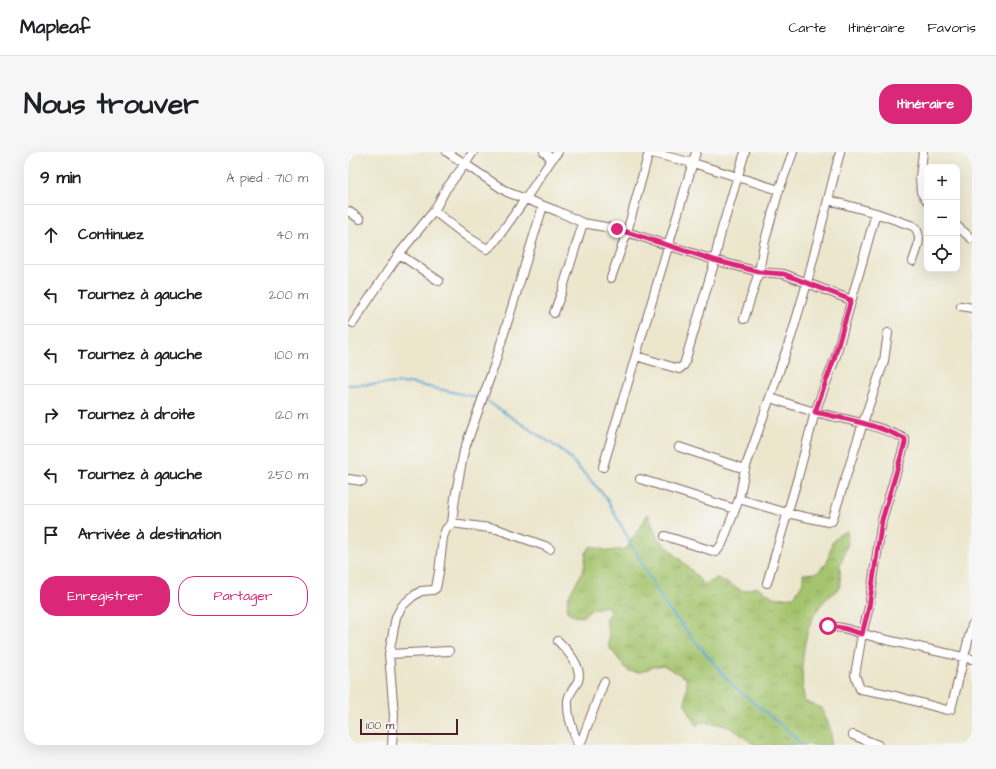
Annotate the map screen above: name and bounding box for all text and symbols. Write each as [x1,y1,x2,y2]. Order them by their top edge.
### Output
text: Mapleaf [20,14,90,41]
text: Carte [788,18,826,38]
text: Itinéraire [848,18,905,38]
text: Favoris [927,18,976,38]
button: Itinéraire [879,84,972,124]
text: Nous trouver [24,85,199,124]
map controls [924,164,960,272]
button: + [924,164,960,200]
text: 9 min [40,166,81,190]
text: À pied · 710 m [226,169,308,187]
button: − [924,200,960,236]
route end [608,220,626,238]
icon: ahead [40,224,62,246]
text: Continuez [78,224,144,245]
text: 40 m [276,226,308,244]
button: locate [924,236,960,272]
icon: left [40,284,62,306]
text: Tournez à gauche [78,284,202,305]
text: 200 m [269,286,308,304]
icon: left [40,344,62,366]
text: Tournez à gauche [78,344,202,365]
text: 100 m [275,346,308,364]
icon: right [40,404,62,426]
text: Tournez à droite [78,404,195,425]
text: 120 m [275,406,308,424]
icon: left [40,464,62,486]
text: Tournez à gauche [78,464,202,485]
text: 250 m [268,466,308,484]
icon: arrive [40,524,62,546]
text: Arrivée à destination [78,524,221,545]
button: Enregistrer [40,576,170,616]
button: Partager [178,576,308,616]
route start [819,617,837,635]
scale bar [360,717,458,736]
text: 100 m [366,718,394,733]

